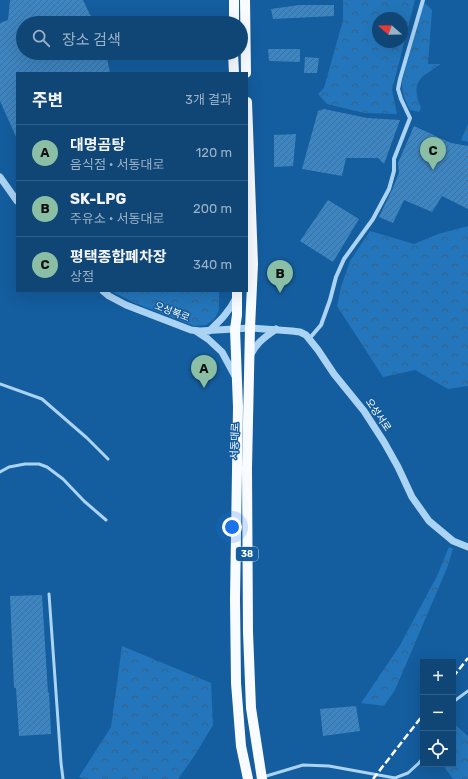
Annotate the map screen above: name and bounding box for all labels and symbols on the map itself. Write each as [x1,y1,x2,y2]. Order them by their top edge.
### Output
north arrow [372,12,408,48]
pin: C [420,137,446,170]
pin: B [267,260,293,293]
street label: 오성북로 [153,300,191,324]
pin: A [191,355,217,388]
street label: 오성서로 [363,396,393,434]
street label: 서동대로 [228,422,242,460]
your location [222,517,242,537]
road number: 38 [236,547,258,561]

